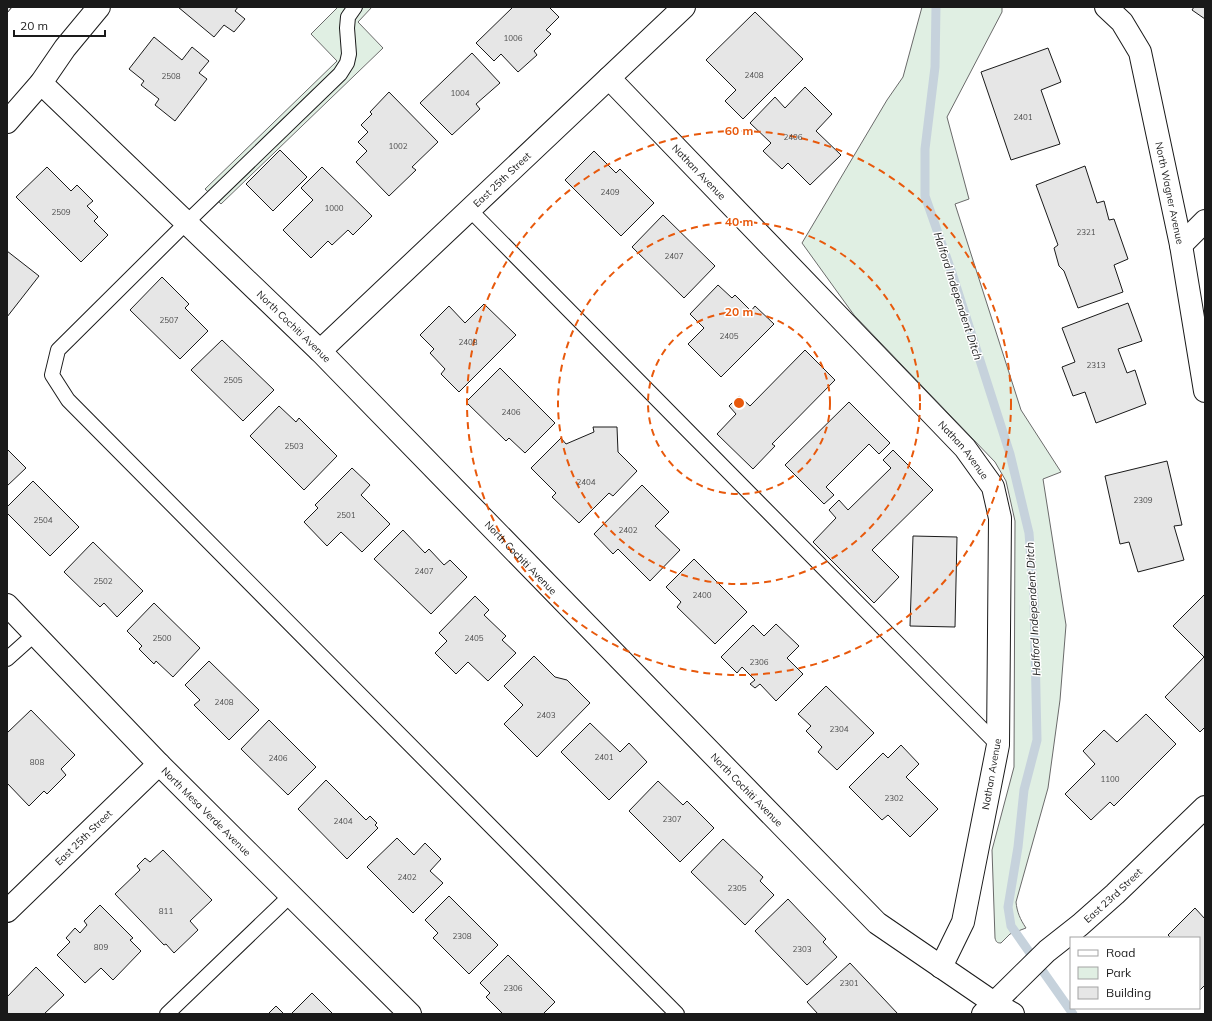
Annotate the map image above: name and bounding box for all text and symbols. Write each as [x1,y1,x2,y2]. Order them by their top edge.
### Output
scale bar [14,12,105,38]
text: 20 m [20,18,48,33]
house number: 1006 [503,33,523,43]
house number: 2408 [744,70,764,80]
house number: 2508 [161,71,181,81]
house number: 1004 [450,88,470,98]
house number: 2401 [1013,112,1033,122]
text: 60 m [725,123,753,138]
house number: 2406 [783,132,803,142]
house number: 1002 [388,141,408,151]
street label: Nathan Avenue [669,141,729,203]
street label: North Wagner Avenue [1152,141,1187,245]
street label: East 25th Street [470,149,534,210]
house number: 2409 [600,187,620,197]
house number: 1000 [324,203,344,213]
house number: 2509 [51,207,71,217]
text: 40 m [725,214,753,229]
house number: 2321 [1076,227,1096,237]
water label: Halford Independent Ditch [931,230,985,362]
house number: 2407 [664,251,684,261]
street label: North Cochiti Avenue [254,288,333,365]
text: 20 m [725,304,753,319]
house number: 2507 [159,315,179,325]
house number: 2405 [719,331,739,341]
house number: 2408 [458,337,478,347]
house number: 2313 [1086,360,1106,370]
house number: 2505 [223,375,243,385]
centre of rings [732,396,746,410]
house number: 2406 [501,407,521,417]
street label: Nathan Avenue [935,418,991,482]
house number: 2503 [284,441,304,451]
house number: 2404 [576,477,596,487]
house number: 2309 [1133,495,1153,505]
house number: 2501 [336,510,356,520]
house number: 2504 [33,515,53,525]
street label: North Cochiti Avenue [482,518,559,597]
house number: 2402 [618,525,638,535]
water label: Halford Independent Ditch [1023,542,1043,676]
house number: 2407 [414,566,434,576]
house number: 2502 [93,576,113,586]
house number: 2400 [692,590,712,600]
house number: 2500 [152,633,172,643]
house number: 2405 [464,633,484,643]
house number: 2306 [749,657,769,667]
house number: 2408 [214,697,234,707]
house number: 2403 [536,710,556,720]
house number: 2304 [829,724,849,734]
street label: Nathan Avenue [979,737,1004,811]
street label: North Cochiti Avenue [708,750,786,830]
house number: 2401 [594,752,614,762]
house number: 2406 [268,753,288,763]
house number: 808 [30,757,44,767]
street label: North Mesa Verde Avenue [159,764,254,859]
house number: 1100 [1100,774,1120,784]
house number: 2302 [884,793,904,803]
street label: East 25th Street [52,807,115,868]
house number: 2307 [662,814,682,824]
house number: 2404 [333,816,353,826]
street label: East 23rd Street [1081,865,1145,926]
house number: 2402 [397,872,417,882]
house number: 2305 [727,883,747,893]
house number: 811 [159,906,173,916]
house number: 2308 [452,931,472,941]
legend [1070,937,1200,1009]
house number: 809 [94,942,108,952]
house number: 2303 [792,944,812,954]
text: Road [1106,945,1135,960]
text: Park [1106,965,1132,980]
house number: 2301 [839,978,859,988]
house number: 2306 [503,983,523,993]
text: Building [1106,985,1151,1000]

